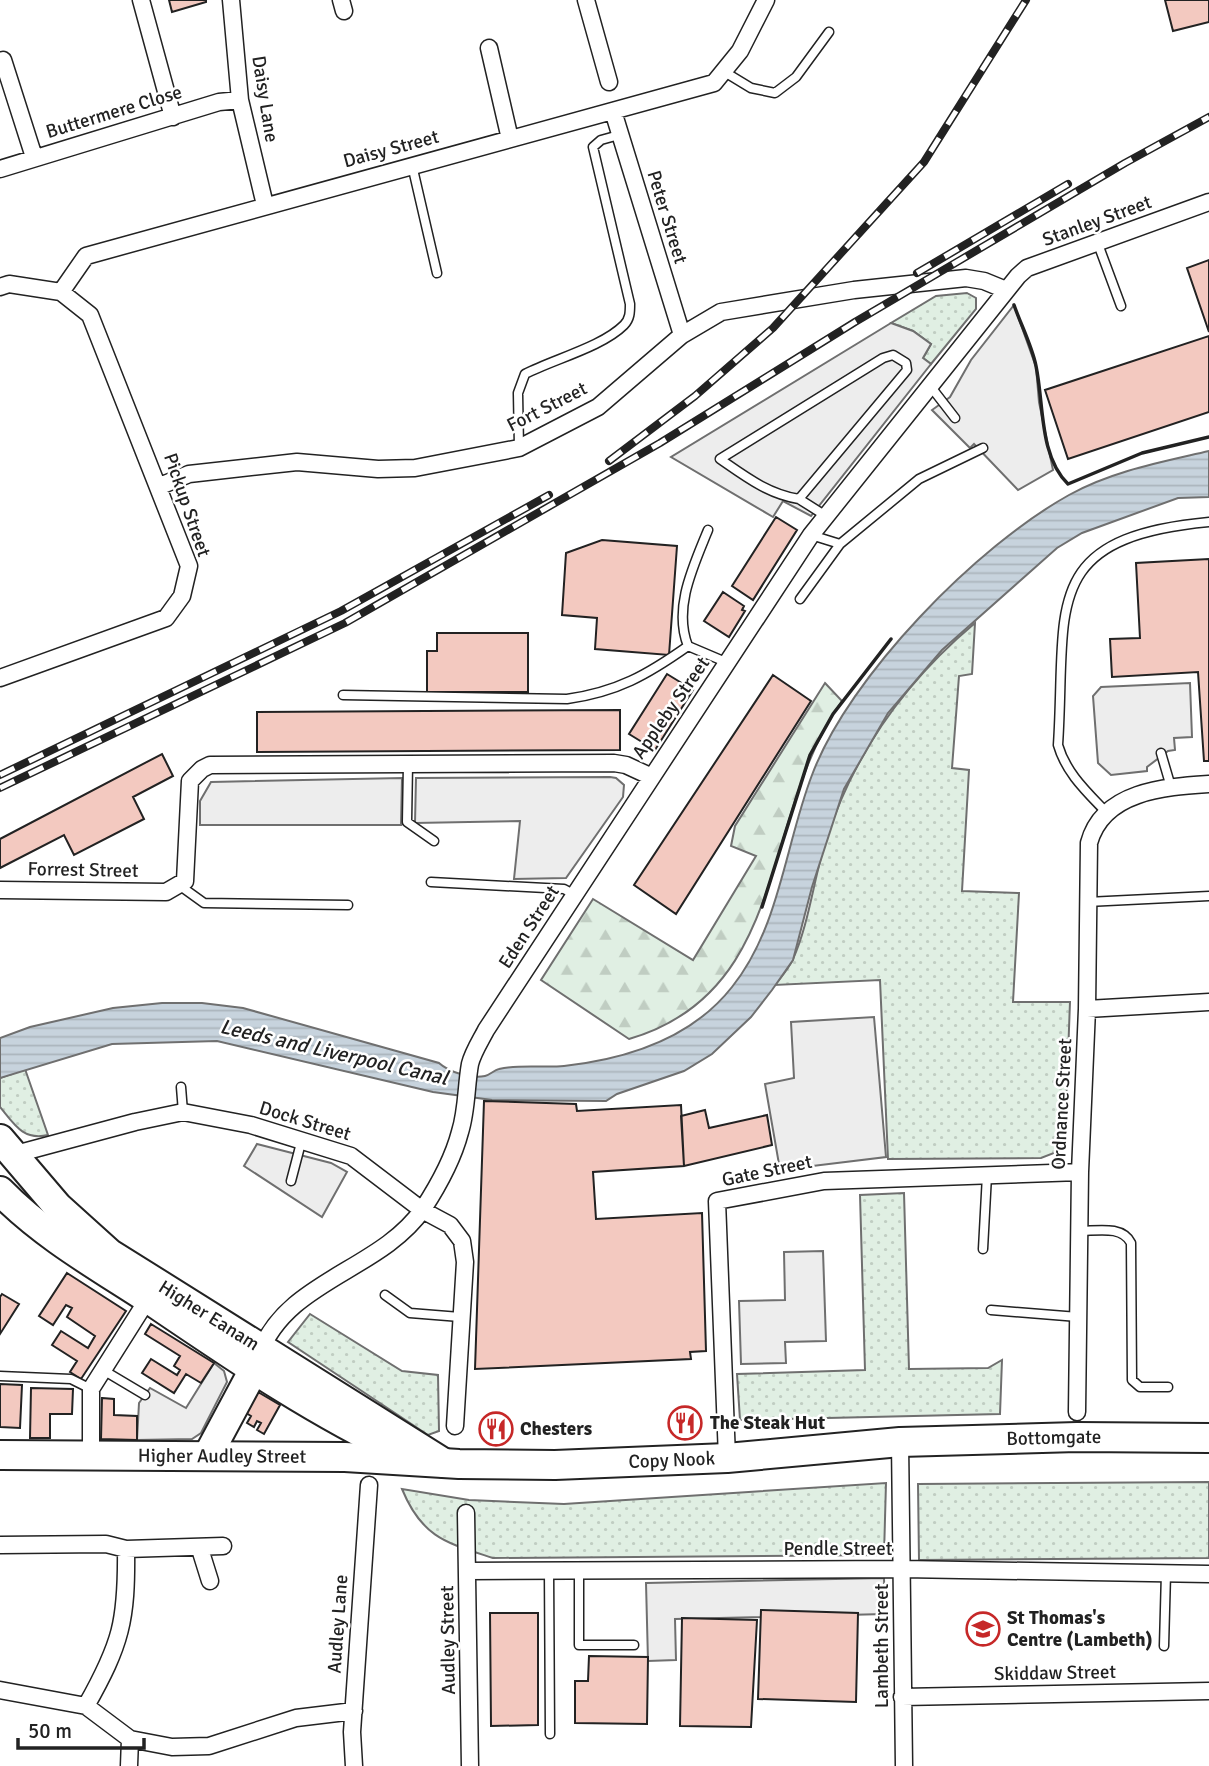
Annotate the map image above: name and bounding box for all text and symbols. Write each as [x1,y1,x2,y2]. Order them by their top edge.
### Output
street label: Daisy Lane [246,54,284,144]
street label: Buttermere Close [43,80,185,144]
street label: Daisy Street [341,125,442,173]
street label: Peter Street [641,167,693,267]
street label: Stanley Street [1039,190,1155,252]
street label: Fort Street [503,376,592,437]
street label: Pickup Street [158,450,216,560]
street label: Appleby Street [627,652,715,764]
street label: Forrest Street [27,857,139,883]
street label: Eden Street [493,881,565,973]
water label: Leeds and Liverpool Canal [218,1013,452,1091]
street label: Ordnance Street [1047,1037,1077,1170]
street label: Dock Street [256,1096,354,1146]
street label: Gate Street [720,1150,814,1192]
street label: Higher Eanam [154,1275,264,1356]
restaurant icon: The Steak Hut [666,1404,704,1442]
restaurant icon: Chesters [477,1410,515,1448]
place label: The Steak Hut [710,1411,825,1435]
place label: Chesters [520,1417,592,1441]
street label: Bottomgate [1006,1425,1101,1451]
street label: Higher Audley Street [138,1444,307,1469]
street label: Copy Nook [628,1446,716,1474]
street label: Pendle Street [784,1537,893,1561]
street label: Audley Lane [323,1574,353,1674]
street label: Lambeth Street [870,1583,894,1708]
street label: Audley Street [435,1585,461,1695]
place label: St Thomas's Centre (Lambeth) [1007,1606,1153,1652]
school or university icon: St Thomas's Centre (Lambeth) [964,1610,1002,1648]
street label: Skiddaw Street [994,1660,1117,1686]
scale bar [18,1706,144,1750]
text: 50 m [28,1718,72,1744]

